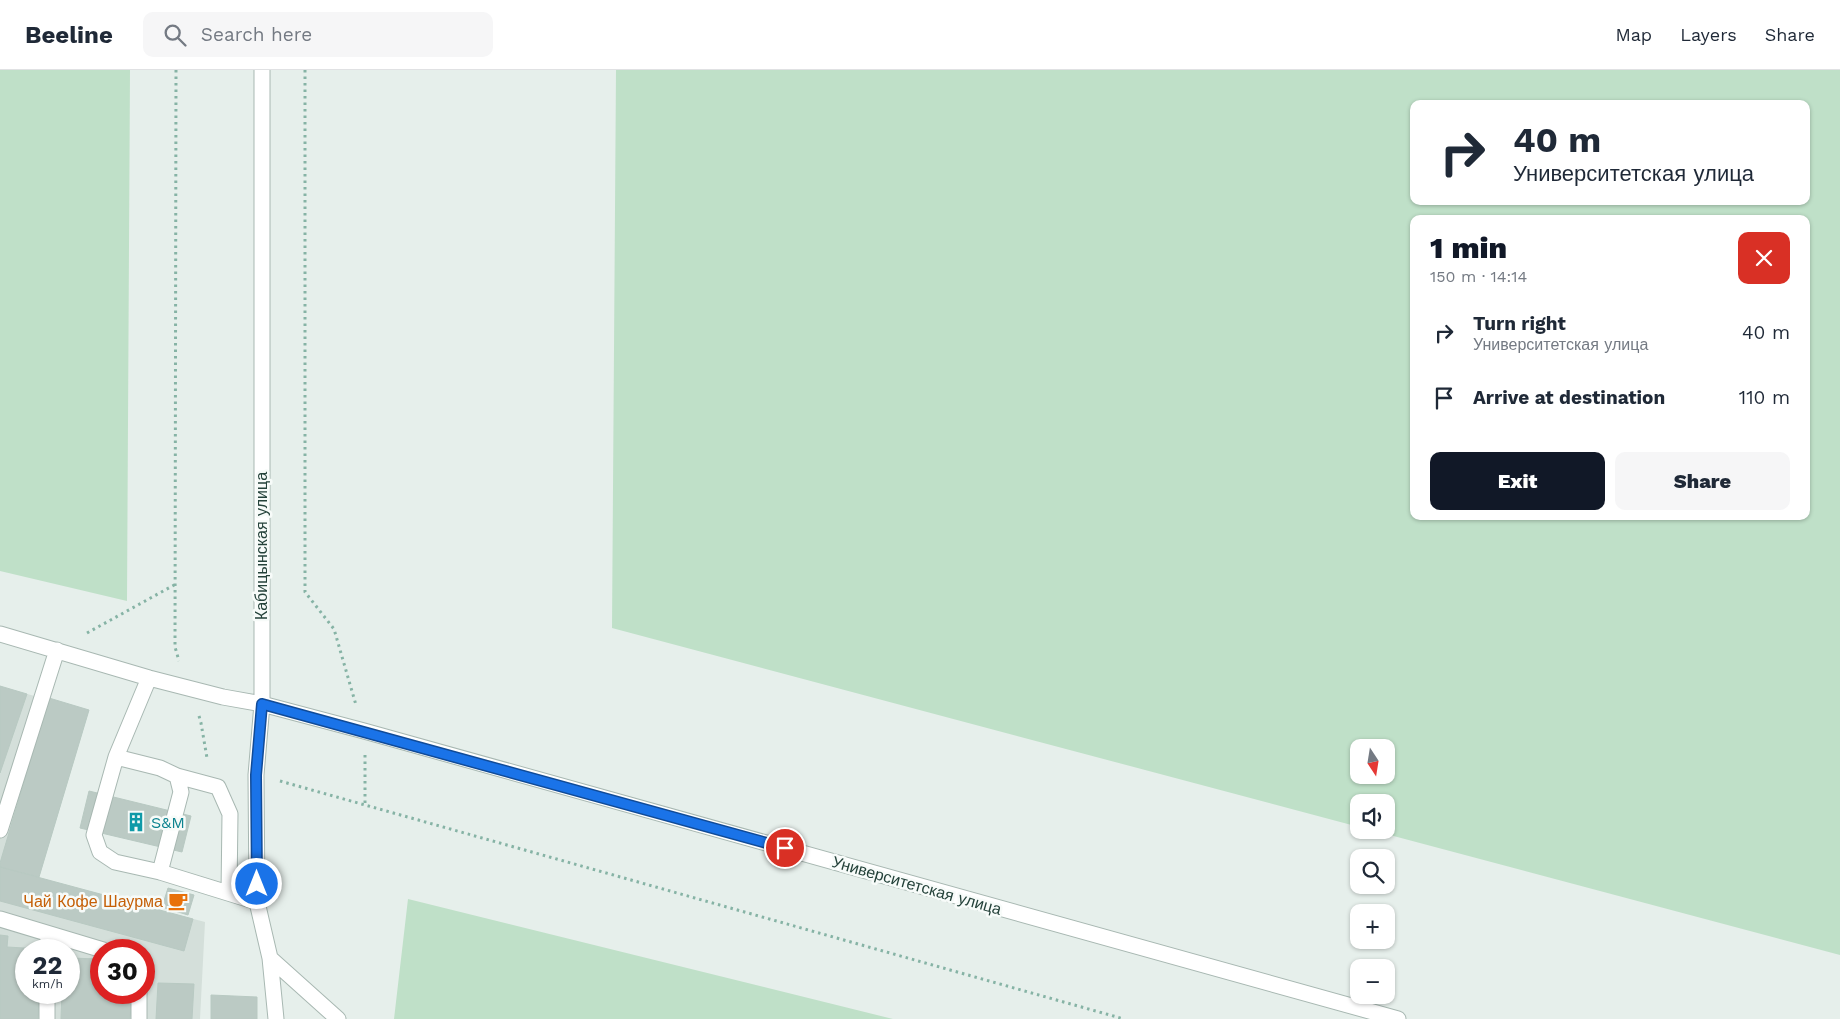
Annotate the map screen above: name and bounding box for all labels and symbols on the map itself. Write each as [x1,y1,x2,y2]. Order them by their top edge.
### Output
street label: Кабицынская улица [252,472,271,620]
north arrow [1350,739,1395,784]
building icon: S&M [125,811,147,833]
place label: S&M [151,813,185,832]
pin [764,827,806,869]
street label: Университетская улица [830,852,1004,919]
position arrow [230,857,282,909]
cafe icon: Чай Кофе Шаурма [167,890,189,912]
place label: Чай Кофе Шаурма [23,892,163,911]
speed limit sign: 30 [90,939,155,1004]

